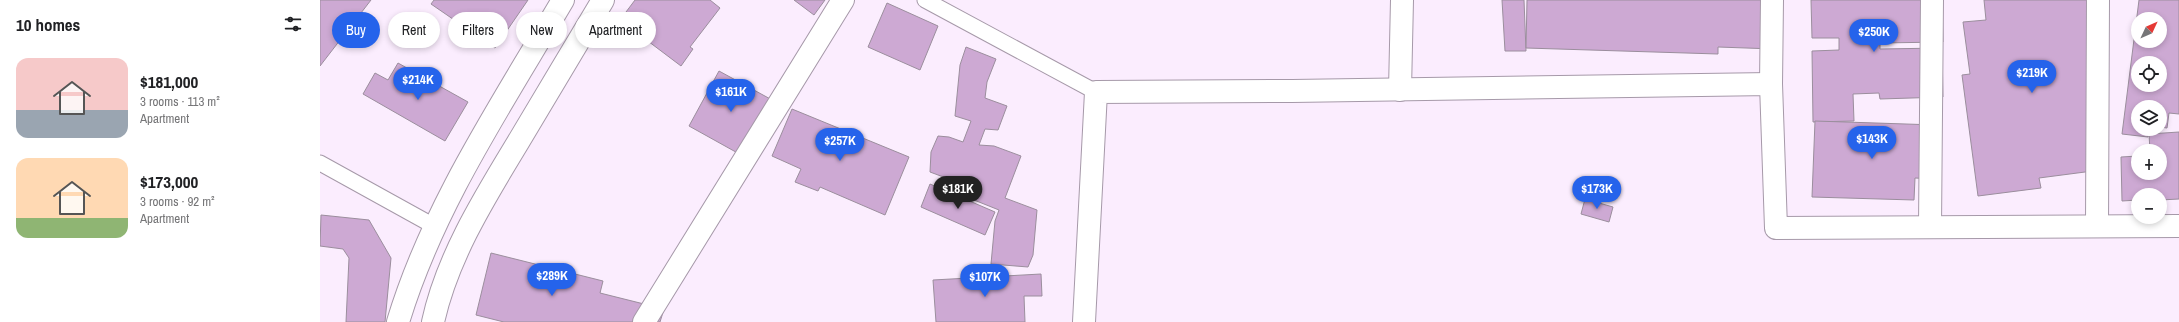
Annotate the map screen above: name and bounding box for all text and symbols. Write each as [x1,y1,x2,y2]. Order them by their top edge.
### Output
chip: Buy [332,12,380,48]
chip: Rent [388,12,440,48]
chip: Filters [448,12,508,48]
chip: New [516,12,567,48]
chip: Apartment [575,12,656,48]
north arrow [2131,12,2167,48]
map controls [2131,12,2167,224]
text: 10 homes [16,13,80,36]
icon: filters [282,13,304,35]
pin: $250K [1846,19,1902,53]
text: $250K [1858,23,1890,40]
button: locate [2131,56,2167,92]
pin: $219K [2004,60,2060,94]
text: $219K [2016,64,2048,81]
pin: $214K [390,67,446,101]
text: $181,000 [140,70,198,93]
text: $214K [402,71,434,88]
icon: home [48,74,96,122]
pin: $161K [703,79,759,113]
text: $161K [715,83,747,100]
text: 3 rooms · 113 m² [140,93,220,110]
button: layers [2131,100,2167,136]
text: Apartment [140,110,189,127]
pin: $143K [1844,126,1900,160]
pin: $257K [812,128,868,162]
text: $143K [1856,130,1888,147]
text: $257K [824,132,856,149]
button: + [2131,144,2167,180]
text: $173,000 [140,170,198,193]
icon: home [48,174,96,222]
pin: $181K [930,176,986,210]
pin: $173K [1569,176,1625,210]
text: $181K [942,180,974,197]
text: $173K [1581,180,1613,197]
button: − [2131,188,2167,224]
text: 3 rooms · 92 m² [140,193,215,210]
text: Apartment [140,210,189,227]
pin: $289K [524,263,580,297]
pin: $107K [957,264,1013,298]
text: $289K [536,267,568,284]
text: $107K [969,268,1001,285]

